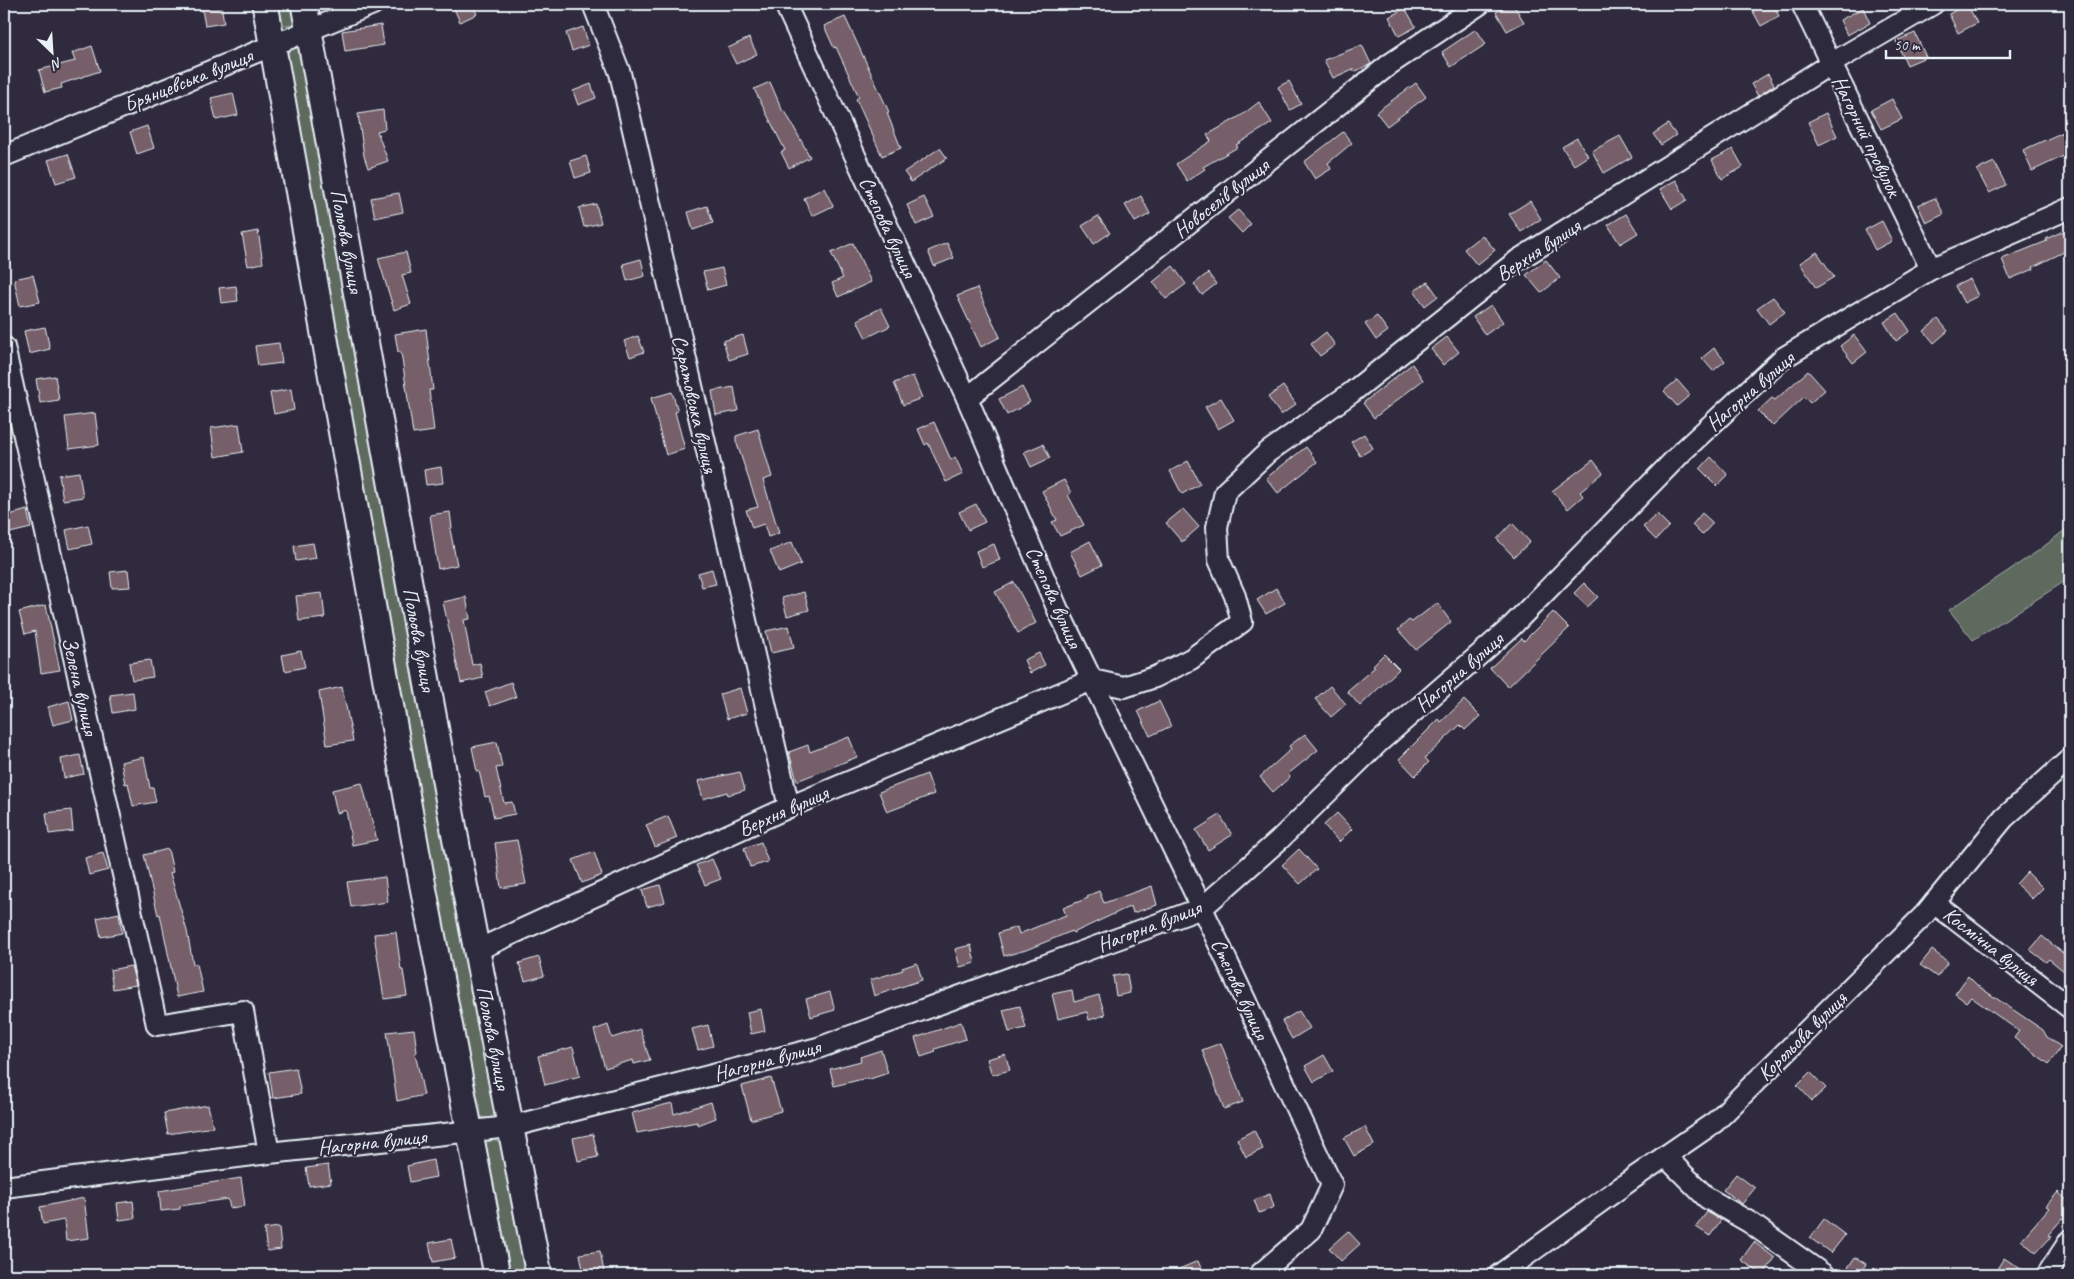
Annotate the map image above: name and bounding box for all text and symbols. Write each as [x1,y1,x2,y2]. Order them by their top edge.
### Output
north arrow [28,28,78,78]
scale bar [1886,28,2010,60]
text: 50 m [1894,36,1921,55]
street label: Брянцевська вулиця [120,42,258,118]
text: N [48,54,65,74]
street label: Нагорний провулок [1826,71,1909,203]
street label: Новоселів вулиця [1168,151,1275,243]
street label: Степова вулиця [853,172,923,283]
street label: Польова вулиця [325,187,370,297]
street label: Верхня вулиця [1491,212,1586,287]
street label: Саратовська вулиця [667,333,724,477]
street label: Нагорна вулиця [1700,344,1801,437]
street label: Степова вулиця [1020,542,1089,653]
street label: Польова вулиця [397,586,442,695]
street label: Нагорна вулиця [1409,625,1510,718]
street label: Зелена вулиця [56,634,104,739]
street label: Верхня вулиця [734,779,833,842]
street label: Нагорна вулиця [1093,894,1206,958]
street label: Космічна вулиця [1938,901,2045,992]
street label: Степова вулиця [1205,934,1275,1045]
street label: Польова вулиця [471,984,516,1093]
street label: Корольова вулиця [1752,985,1853,1086]
street label: Нагорна вулиця [711,1033,825,1087]
street label: Нагорна вулиця [316,1123,429,1161]

